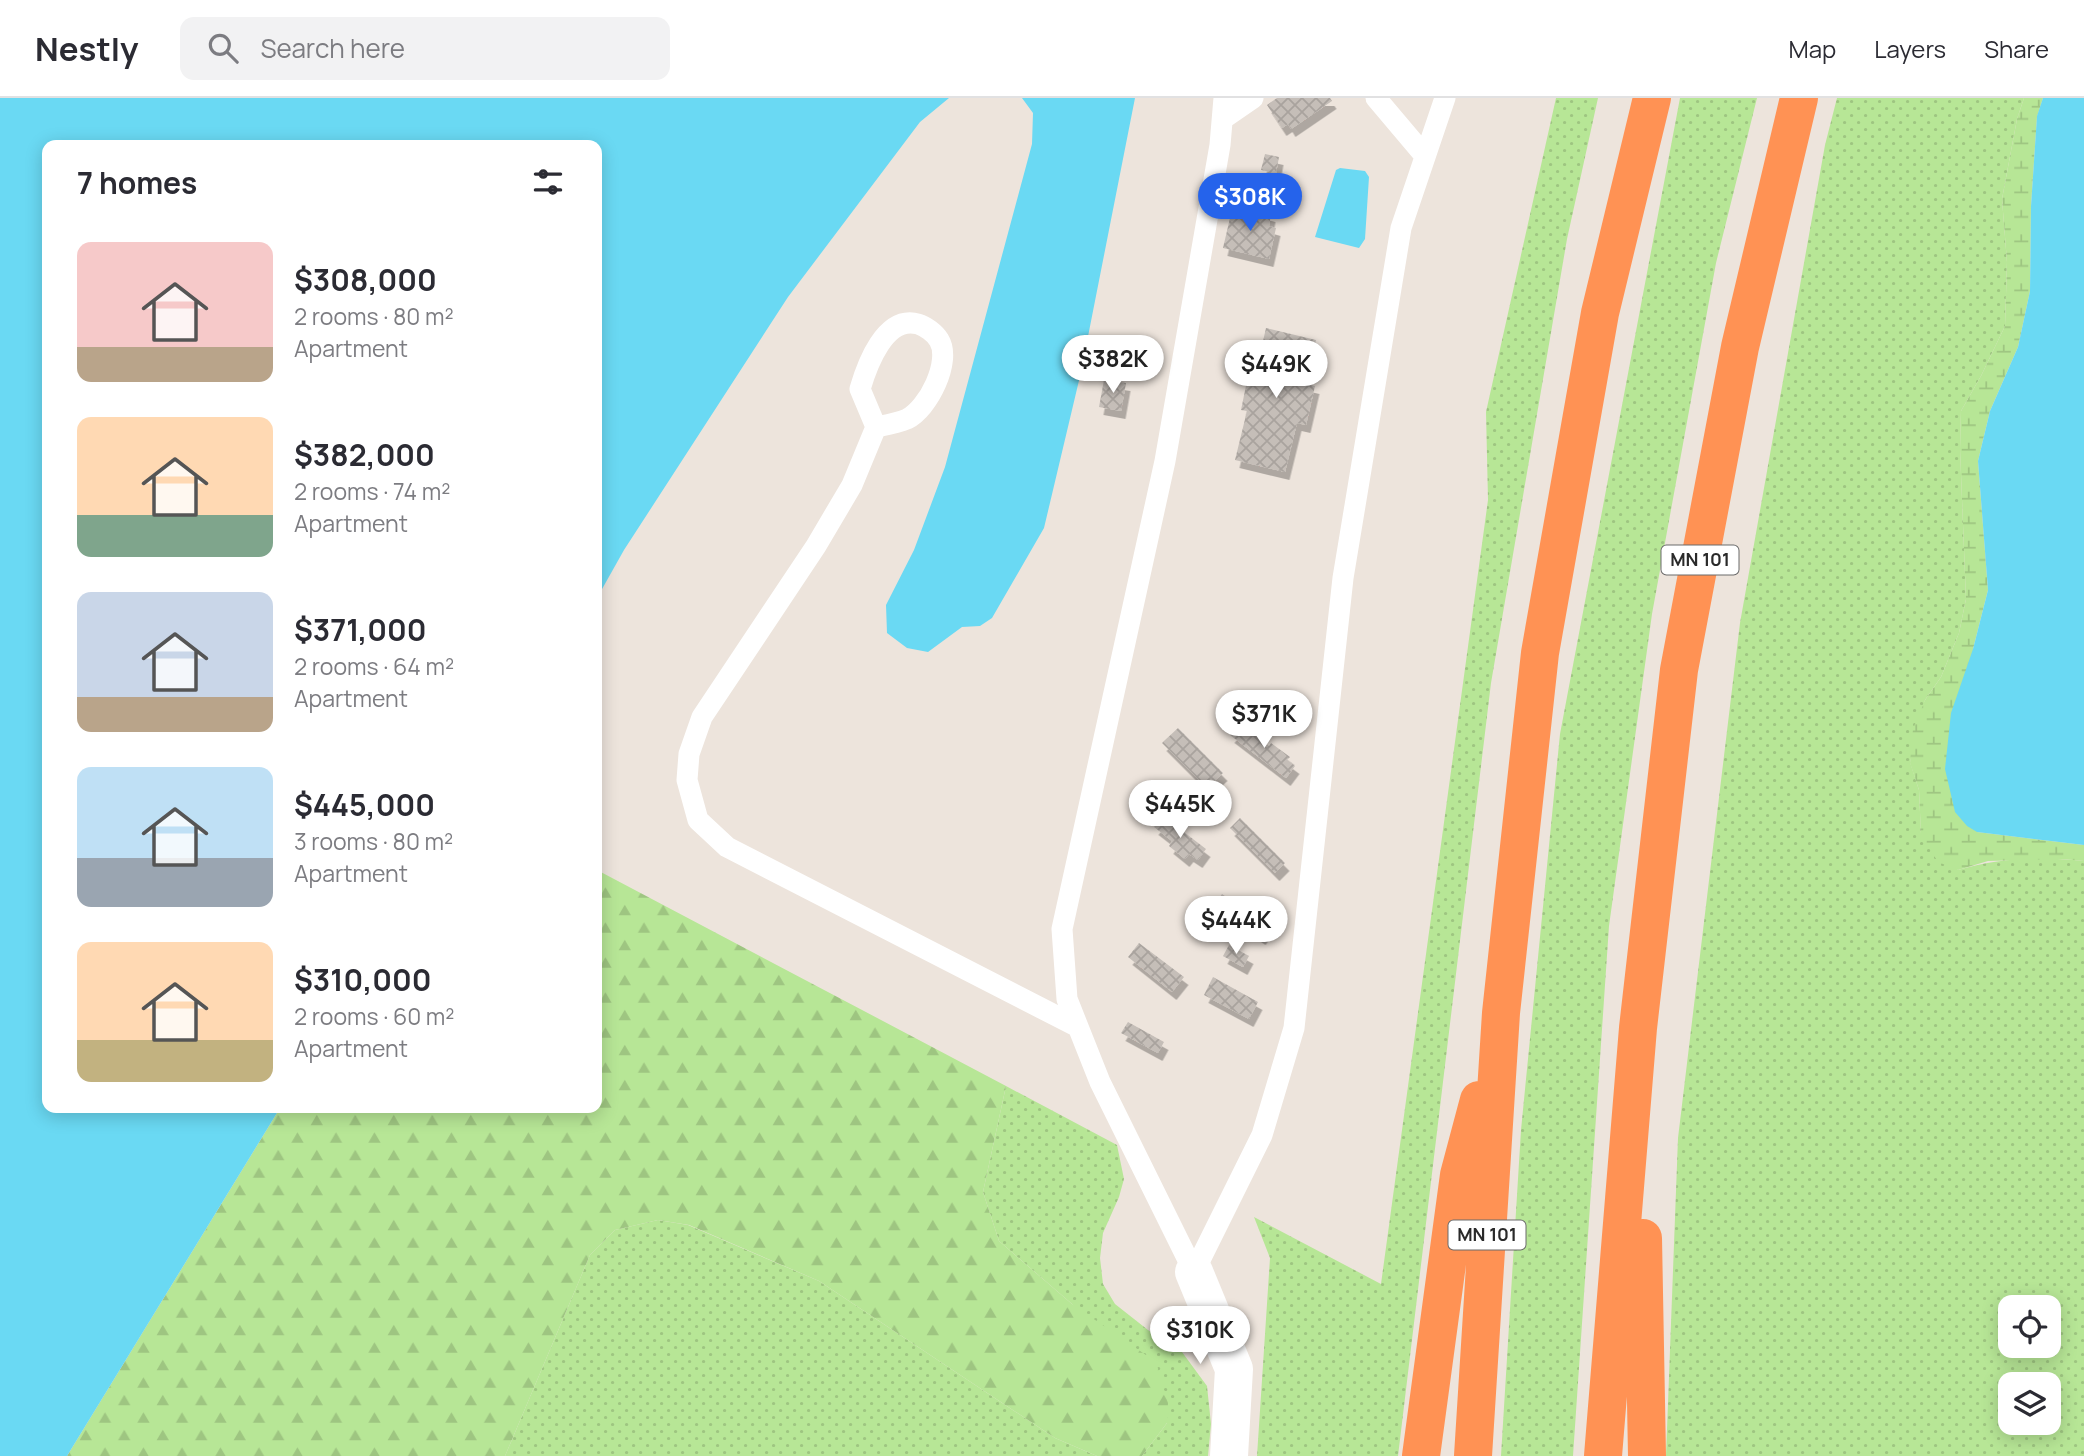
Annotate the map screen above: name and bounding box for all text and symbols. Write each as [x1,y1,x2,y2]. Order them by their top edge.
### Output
search box [180,17,670,80]
text: Nestly [35,26,138,71]
icon: search [204,29,242,67]
text: Search here [260,30,405,66]
text: Map [1789,32,1836,65]
text: Layers [1874,32,1946,65]
text: Share [1984,32,2049,65]
text: 7 homes [77,162,197,203]
icon: filters [529,163,567,201]
pin: $308K [1201,174,1299,233]
text: $308K [1214,180,1286,212]
text: $308,000 [294,259,437,300]
icon: home [133,270,217,354]
text: 2 rooms · 80 m² [294,300,454,332]
text: Apartment [294,332,408,364]
pin: $382K [1064,336,1162,395]
pin: $449K [1227,341,1325,400]
text: $382K [1078,342,1148,374]
text: $449K [1241,347,1311,379]
text: $382,000 [294,434,435,475]
icon: home [133,445,217,529]
text: 2 rooms · 74 m² [294,475,450,507]
text: Apartment [294,507,408,539]
road number: MN 101 [1662,546,1738,574]
text: $371,000 [294,609,427,650]
icon: home [133,620,217,704]
text: 2 rooms · 64 m² [294,650,454,682]
text: Apartment [294,682,408,714]
pin: $371K [1215,690,1313,750]
text: $371K [1231,697,1297,729]
pin: $445K [1131,780,1229,840]
text: $445,000 [294,784,435,825]
text: $445K [1145,787,1215,819]
icon: home [133,795,217,879]
text: 3 rooms · 80 m² [294,825,453,857]
text: Apartment [294,857,408,889]
pin: $444K [1187,896,1285,956]
text: $444K [1201,903,1271,935]
text: $310,000 [294,959,432,1000]
icon: home [133,970,217,1054]
text: 2 rooms · 60 m² [294,1000,455,1032]
text: Apartment [294,1032,408,1064]
road number: MN 101 [1448,1220,1526,1250]
map controls [1998,1295,2061,1435]
button: locate [1998,1295,2061,1358]
pin: $310K [1151,1306,1249,1366]
text: $310K [1166,1313,1234,1345]
button: layers [1998,1372,2061,1435]

